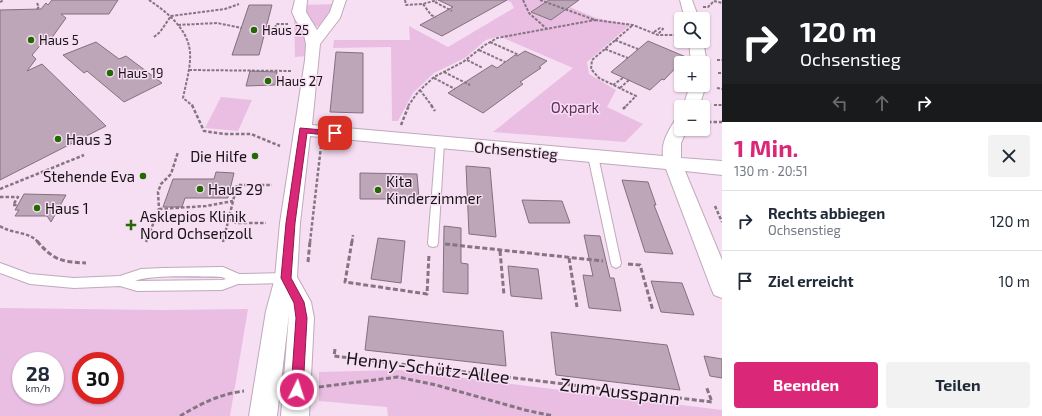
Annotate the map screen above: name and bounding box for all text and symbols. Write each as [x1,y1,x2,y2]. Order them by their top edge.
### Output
map controls [674,12,710,136]
button: search [674,12,710,48]
text: 120 m [800,14,877,48]
icon: right [734,16,786,68]
place label: Haus 25 [262,22,309,38]
marker: Haus 25 [249,25,259,35]
place label: Haus 5 [39,32,79,48]
marker: Haus 5 [26,35,36,45]
text: Ochsenstieg [800,48,901,70]
button: + [674,56,710,92]
place label: Haus 19 [118,65,163,81]
marker: Haus 19 [105,68,115,78]
place label: Haus 27 [276,73,323,89]
marker: Haus 27 [263,76,273,86]
icon: left [829,92,851,114]
icon: ahead [871,92,893,114]
icon: right [913,92,935,114]
park label: Oxpark [551,98,600,116]
button: − [674,100,710,136]
pin [318,116,352,150]
icon: arrive [324,122,346,144]
place label: Haus 3 [66,130,112,148]
text: 1 Min. [734,133,798,162]
marker: Haus 3 [53,134,63,144]
button: close [988,135,1030,177]
street label: Ochsenstieg [473,137,559,163]
place label: Die Hilfe [190,147,247,165]
marker: Die Hilfe [250,151,260,161]
text: 130 m · 20:51 [734,163,808,179]
place label: Stehende Eva [43,167,135,185]
marker: Stehende Eva [138,171,148,181]
place label: Kita Kinderzimmer [386,172,482,207]
place label: Haus 29 [208,180,263,198]
marker: Haus 29 [195,184,205,194]
marker: Kita Kinderzimmer [373,185,383,195]
place label: Haus 1 [45,199,89,217]
marker: Haus 1 [32,203,42,213]
text: Rechts abbiegen [768,204,885,222]
place label: Asklepios Klinik Nord Ochsenzoll [140,207,253,242]
icon: right [734,210,756,232]
text: 120 m [990,212,1030,230]
marker: Asklepios Klinik Nord Ochsenzoll [125,219,137,231]
text: Ochsenstieg [768,222,841,238]
icon: arrive [734,270,756,292]
text: Ziel erreicht [768,272,854,290]
text: 10 m [998,272,1030,290]
street label: Henny-Schütz-Allee [345,346,511,388]
speed limit sign: 30 [72,352,124,404]
text: 28 [26,361,50,385]
button: Beenden [734,362,878,408]
button: Teilen [886,362,1030,408]
position arrow [276,369,318,411]
street label: Zum Ausspann [559,373,681,409]
text: km/h [26,382,50,394]

